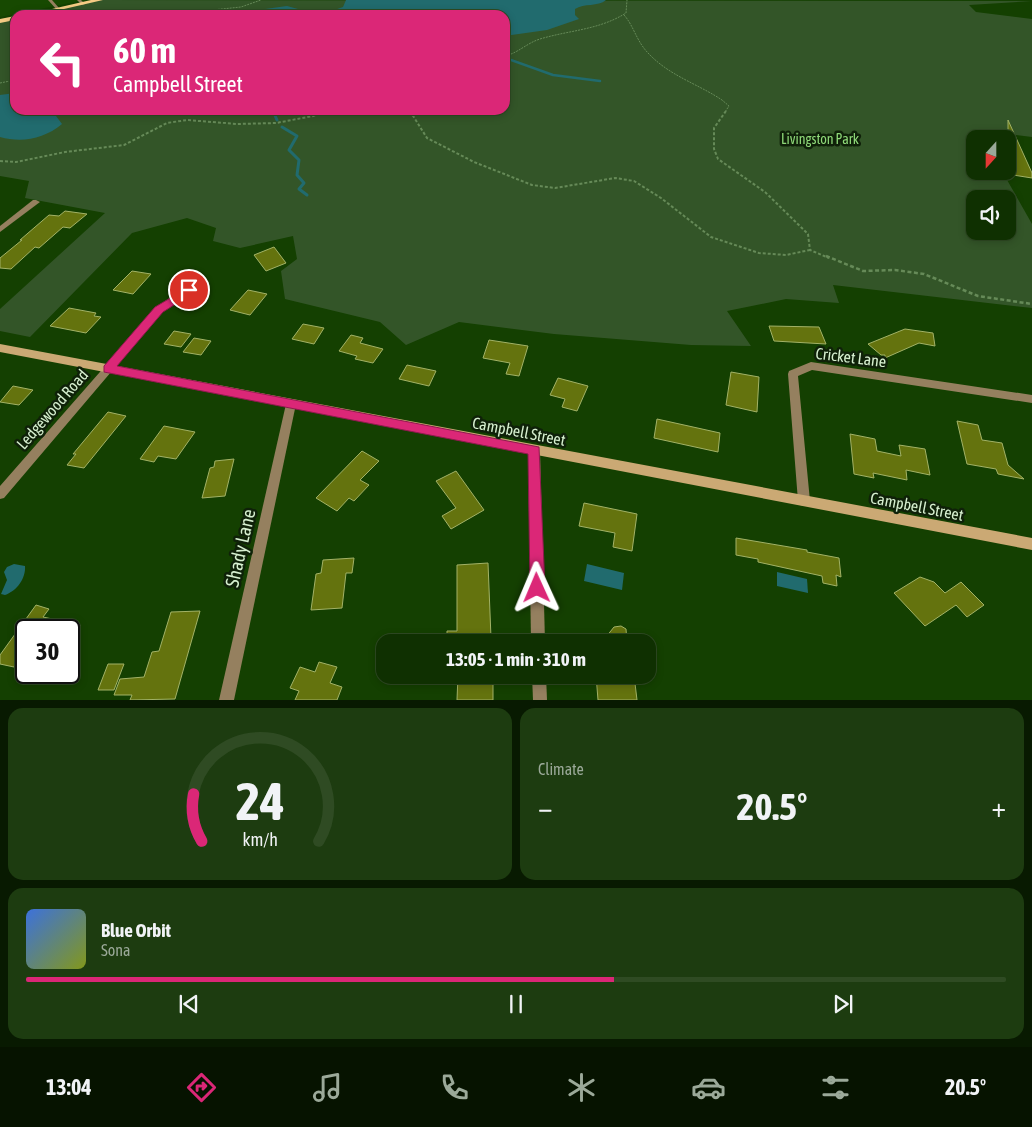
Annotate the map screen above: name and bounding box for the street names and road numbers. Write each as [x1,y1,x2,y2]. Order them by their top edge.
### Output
street label: Cricket Lane [815,344,887,370]
street label: Ledgewood Road [13,366,92,453]
street label: Campbell Street [471,413,567,450]
street label: Campbell Street [869,488,965,525]
street label: Shady Lane [220,507,260,589]

